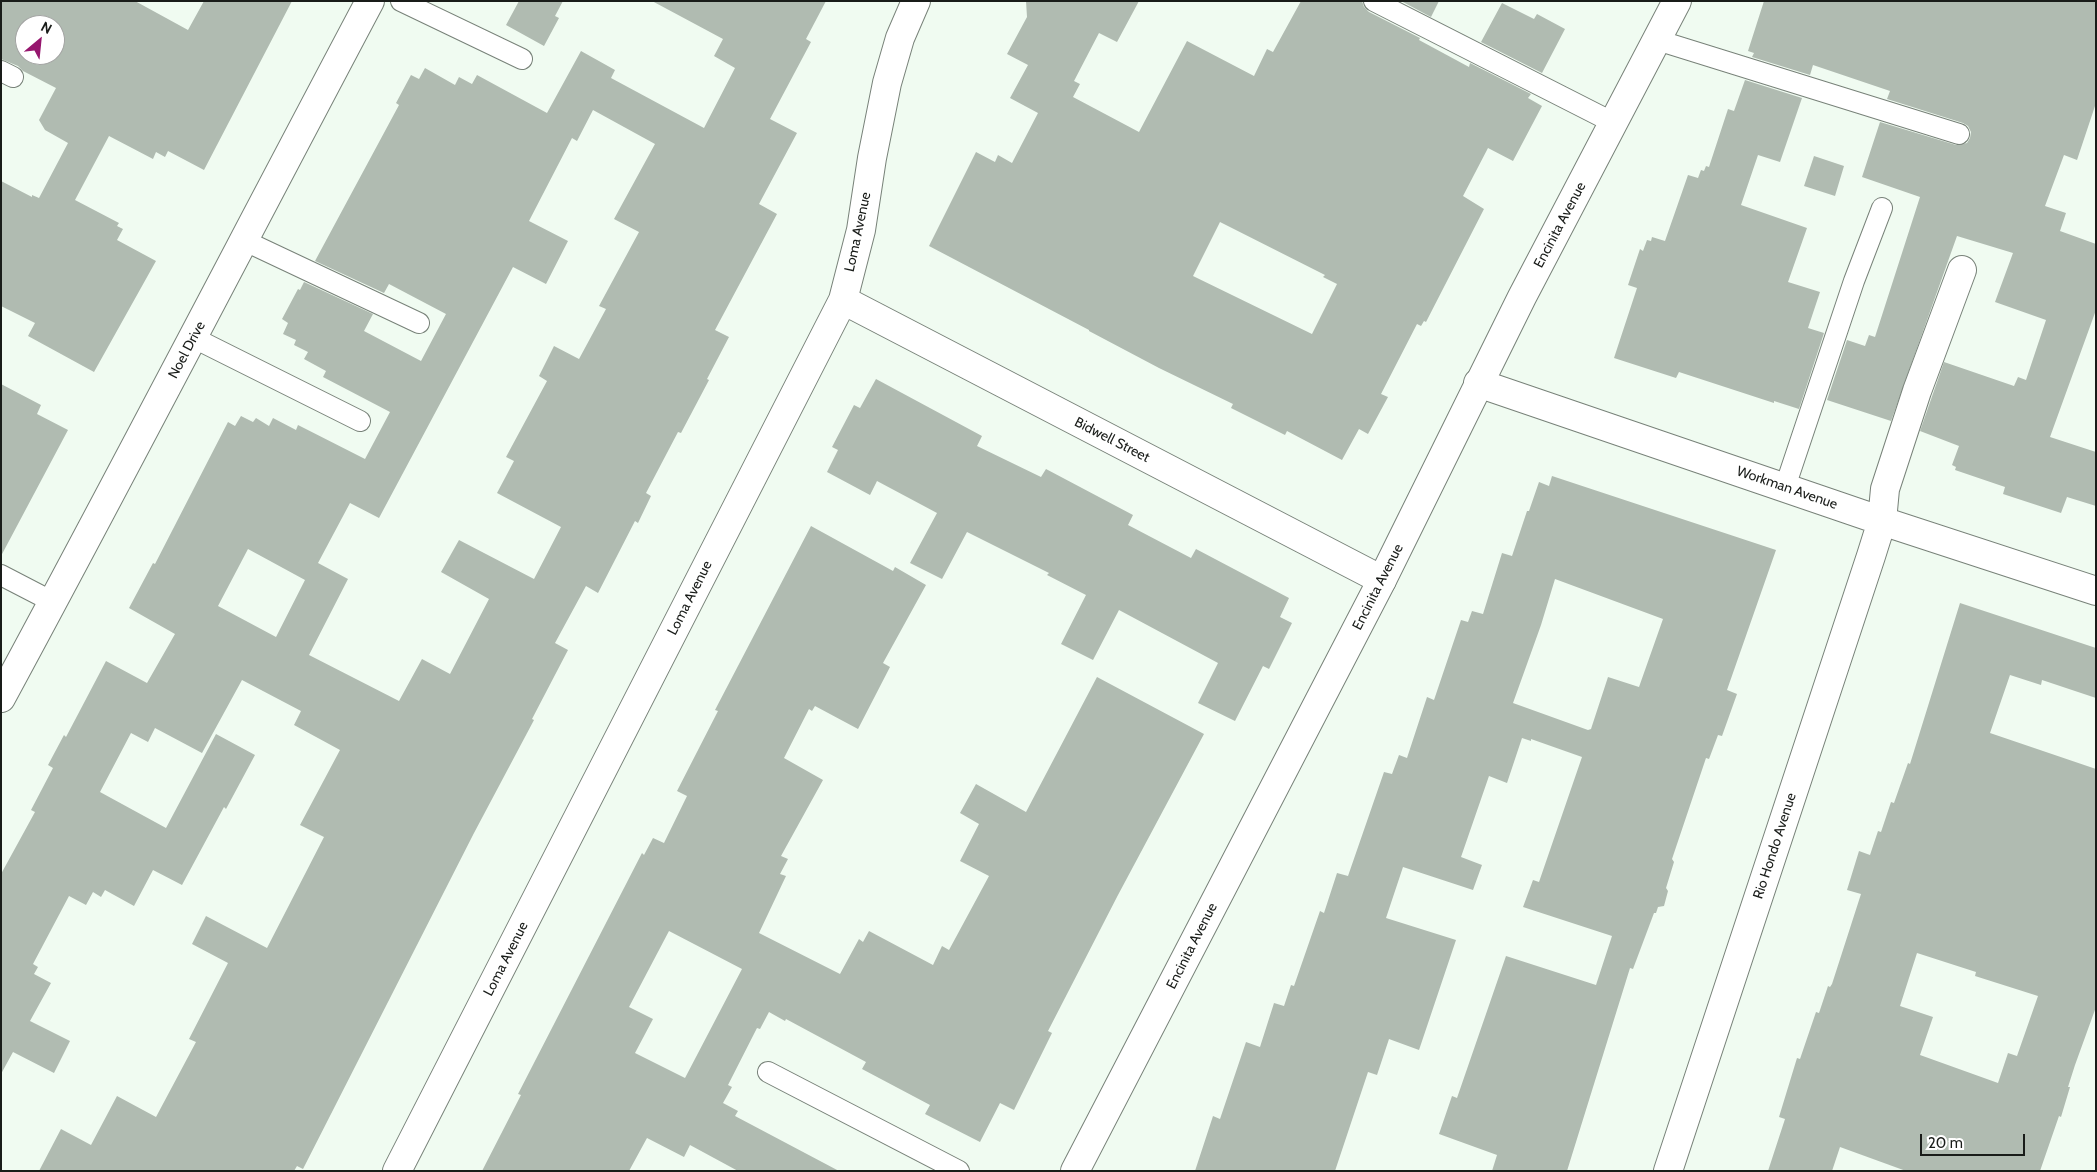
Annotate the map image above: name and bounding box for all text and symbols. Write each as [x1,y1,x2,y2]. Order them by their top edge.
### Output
north arrow [15,15,65,65]
text: N [38,17,55,38]
street label: Encinita Avenue [1530,179,1590,271]
street label: Loma Avenue [841,191,875,273]
street label: Noel Drive [165,319,209,381]
street label: Bidwell Street [1072,414,1152,466]
street label: Workman Avenue [1734,463,1840,513]
street label: Encinita Avenue [1349,541,1407,633]
street label: Loma Avenue [664,558,716,638]
street label: Rio Hondo Avenue [1750,791,1800,901]
street label: Encinita Avenue [1163,900,1221,992]
street label: Loma Avenue [480,919,532,999]
scale bar [1922,1124,2027,1156]
text: 20 m [1928,1134,1963,1152]

